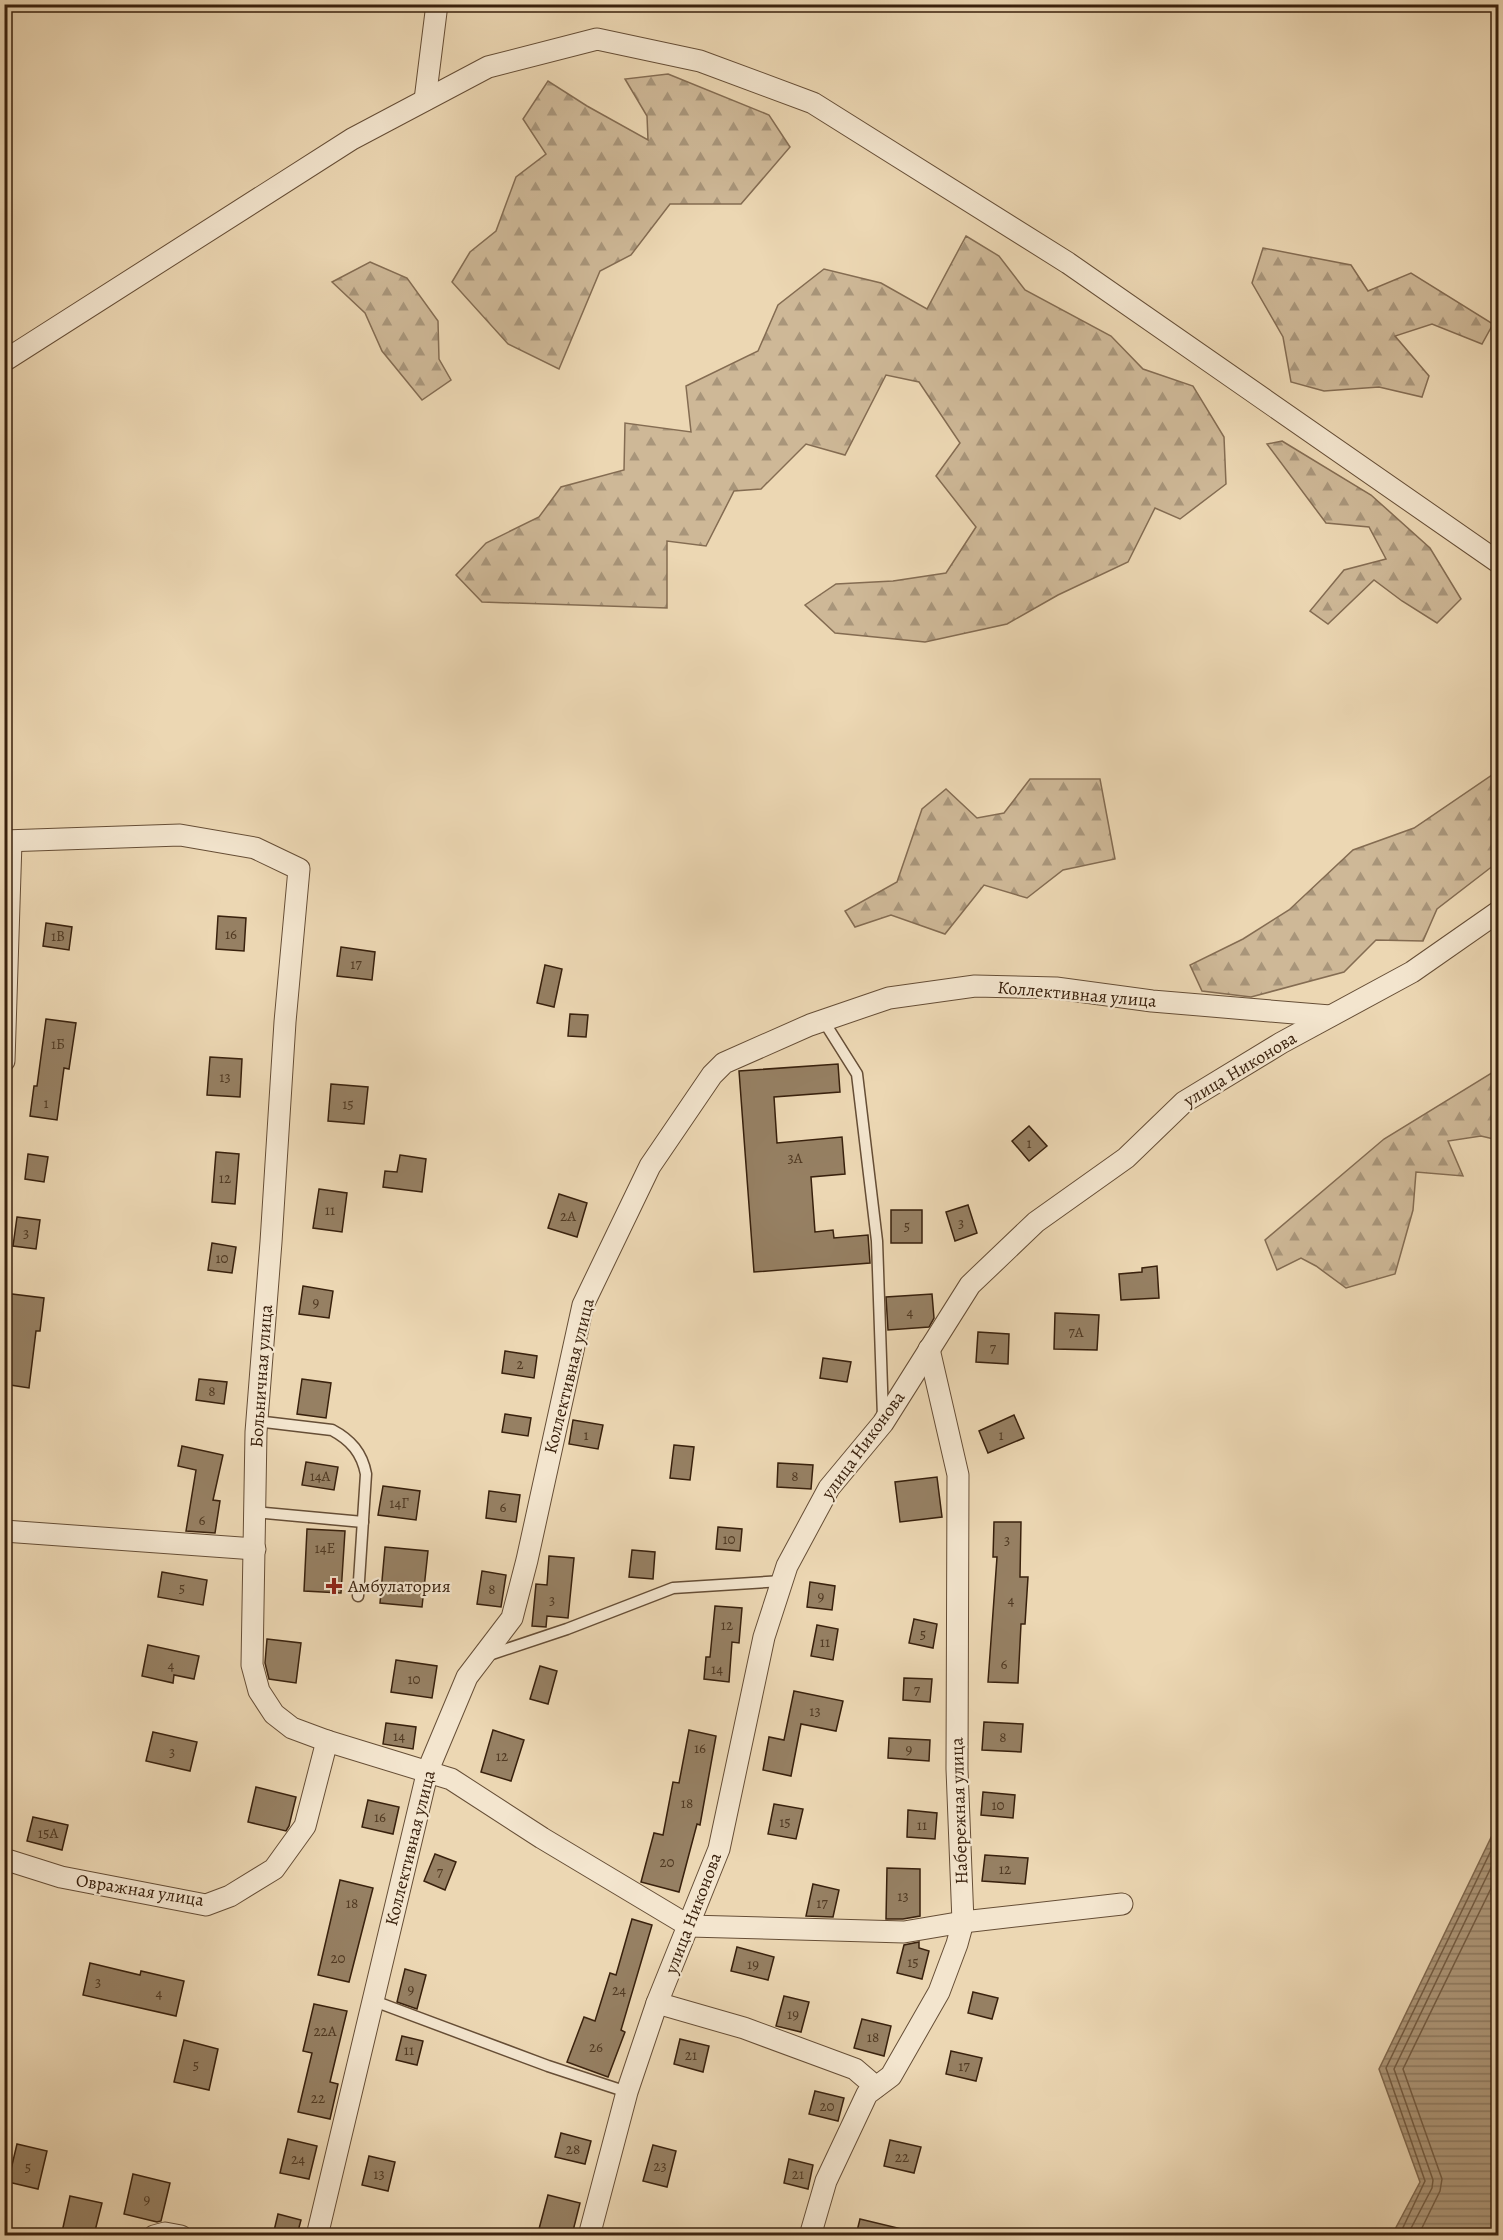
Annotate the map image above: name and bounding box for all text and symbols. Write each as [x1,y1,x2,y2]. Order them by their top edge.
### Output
house number: 16 [225,924,237,944]
house number: 1В [51,926,65,946]
house number: 17 [350,954,362,974]
street label: Коллективная улица [996,975,1158,1013]
street label: улица Никонова [1178,1025,1302,1113]
house number: 1Б [51,1034,65,1054]
house number: 13 [219,1067,231,1087]
house number: 1 [43,1093,49,1113]
house number: 15 [342,1094,354,1114]
house number: 1 [1026,1133,1032,1153]
house number: 3А [787,1148,803,1168]
house number: 12 [219,1168,231,1188]
house number: 11 [325,1200,335,1220]
house number: 2А [560,1206,576,1226]
house number: 3 [958,1213,964,1233]
house number: 5 [904,1216,910,1236]
house number: 3 [23,1223,29,1243]
house number: 10 [215,1248,229,1268]
house number: 9 [313,1292,320,1312]
street label: Коллективная улица [538,1295,600,1456]
house number: 4 [907,1302,914,1322]
street label: Больничная улица [244,1303,278,1448]
house number: 7А [1068,1322,1084,1342]
house number: 7 [990,1338,997,1358]
house number: 2 [516,1354,524,1374]
house number: 8 [208,1381,216,1401]
street label: улица Никонова [815,1386,911,1505]
house number: 1 [583,1425,589,1445]
house number: 1 [998,1425,1004,1445]
house number: 14А [310,1466,331,1486]
house number: 8 [791,1466,799,1486]
house number: 14Г [389,1493,409,1513]
house number: 6 [500,1497,507,1517]
house number: 6 [199,1510,206,1530]
house number: 10 [722,1529,736,1549]
house number: 3 [1004,1530,1010,1550]
house number: 14Е [315,1538,335,1558]
place label: Амбулатория [347,1574,451,1598]
marker: Амбулатория [325,1577,343,1595]
house number: 5 [179,1578,185,1598]
house number: 8 [488,1579,496,1599]
house number: 9 [818,1586,825,1606]
house number: 3 [549,1590,555,1610]
house number: 4 [1008,1590,1015,1610]
house number: 12 [721,1615,733,1635]
house number: 5 [920,1624,926,1644]
house number: 11 [820,1632,830,1652]
house number: 6 [1001,1654,1008,1674]
house number: 4 [168,1655,175,1675]
house number: 14 [711,1659,723,1679]
house number: 10 [407,1669,421,1689]
house number: 7 [914,1680,921,1700]
house number: 13 [809,1701,821,1721]
house number: 14 [393,1726,405,1746]
house number: 8 [999,1727,1007,1747]
street label: Набережная улица [944,1736,974,1885]
house number: 16 [694,1738,706,1758]
house number: 9 [906,1739,913,1759]
house number: 3 [169,1742,175,1762]
house number: 12 [496,1746,508,1766]
street label: Коллективная улица [379,1767,441,1928]
house number: 18 [681,1793,693,1813]
house number: 10 [991,1795,1005,1815]
house number: 16 [374,1807,386,1827]
house number: 15 [779,1812,791,1832]
house number: 11 [917,1815,927,1835]
house number: 15А [38,1823,58,1843]
street label: улица Никонова [659,1848,727,1978]
house number: 20 [659,1852,675,1872]
house number: 12 [999,1859,1011,1879]
house number: 7 [437,1862,444,1882]
street label: Овражная улица [74,1868,206,1912]
house number: 13 [897,1886,909,1906]
house number: 18 [346,1893,358,1913]
house number: 17 [816,1893,828,1913]
house number: 20 [330,1948,346,1968]
house number: 15 [907,1952,919,1972]
house number: 19 [747,1954,759,1974]
house number: 3 [95,1972,101,1992]
house number: 9 [408,1979,415,1999]
house number: 24 [612,1980,626,2000]
house number: 4 [156,1983,163,2003]
house number: 19 [787,2004,799,2024]
house number: 22А [313,2021,337,2041]
house number: 18 [867,2027,879,2047]
house number: 26 [589,2037,603,2057]
house number: 11 [404,2040,414,2060]
house number: 21 [685,2045,697,2065]
house number: 5 [193,2055,199,2075]
house number: 17 [958,2056,970,2076]
house number: 22 [311,2088,325,2108]
house number: 20 [819,2096,835,2116]
house number: 28 [566,2139,580,2159]
house number: 22 [895,2147,909,2167]
house number: 24 [291,2149,305,2169]
house number: 23 [653,2156,667,2176]
house number: 5 [25,2157,31,2177]
house number: 13 [373,2164,385,2184]
house number: 21 [792,2164,804,2184]
house number: 9 [144,2189,151,2209]

